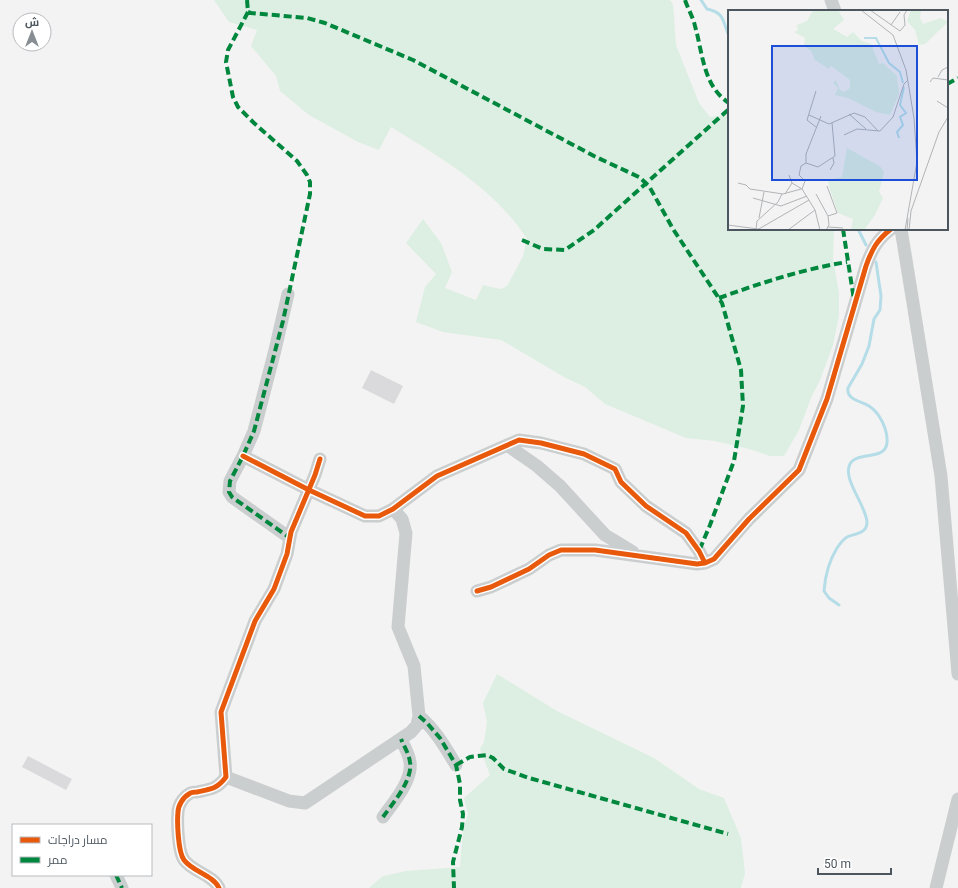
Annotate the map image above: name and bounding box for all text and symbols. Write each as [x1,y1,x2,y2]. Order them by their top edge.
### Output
inset map [728,10,948,230]
north arrow [12,12,52,52]
text: ش [25,16,39,29]
legend [12,824,152,876]
text: مسار دراجات [48,833,108,847]
scale bar [818,850,891,876]
text: ممر [47,853,67,867]
text: 50 m [824,857,851,871]

